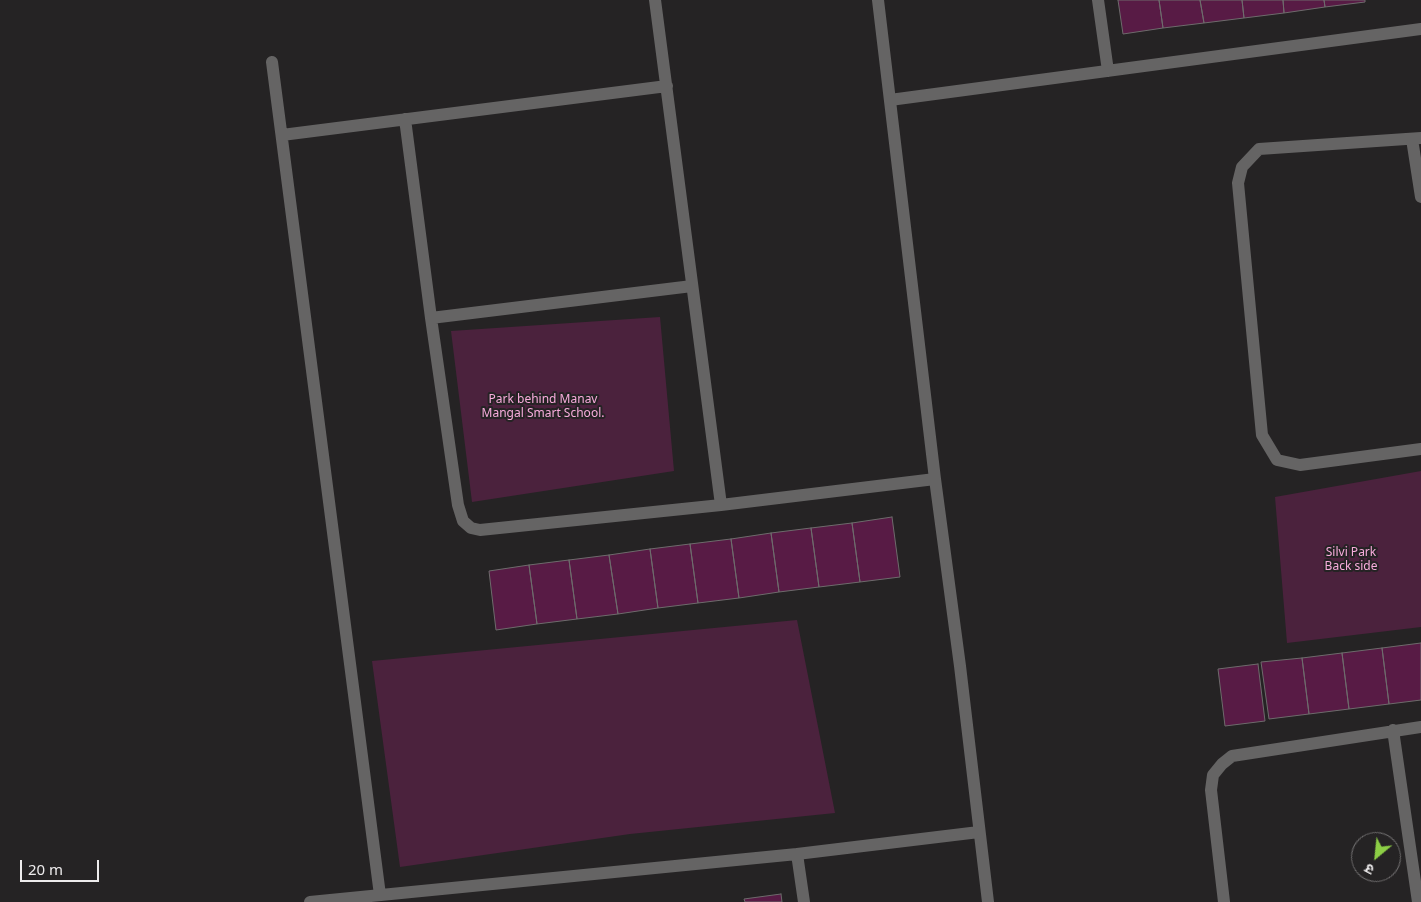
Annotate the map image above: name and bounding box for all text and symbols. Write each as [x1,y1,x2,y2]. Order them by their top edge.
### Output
park label: Park behind Manav Mangal Smart School. [482,393,604,421]
park label: Silvi Park Back side [1325,546,1377,574]
north arrow [1351,832,1401,882]
scale bar [22,850,101,882]
text: 20 m [28,859,63,879]
text: उ [1361,859,1377,880]

